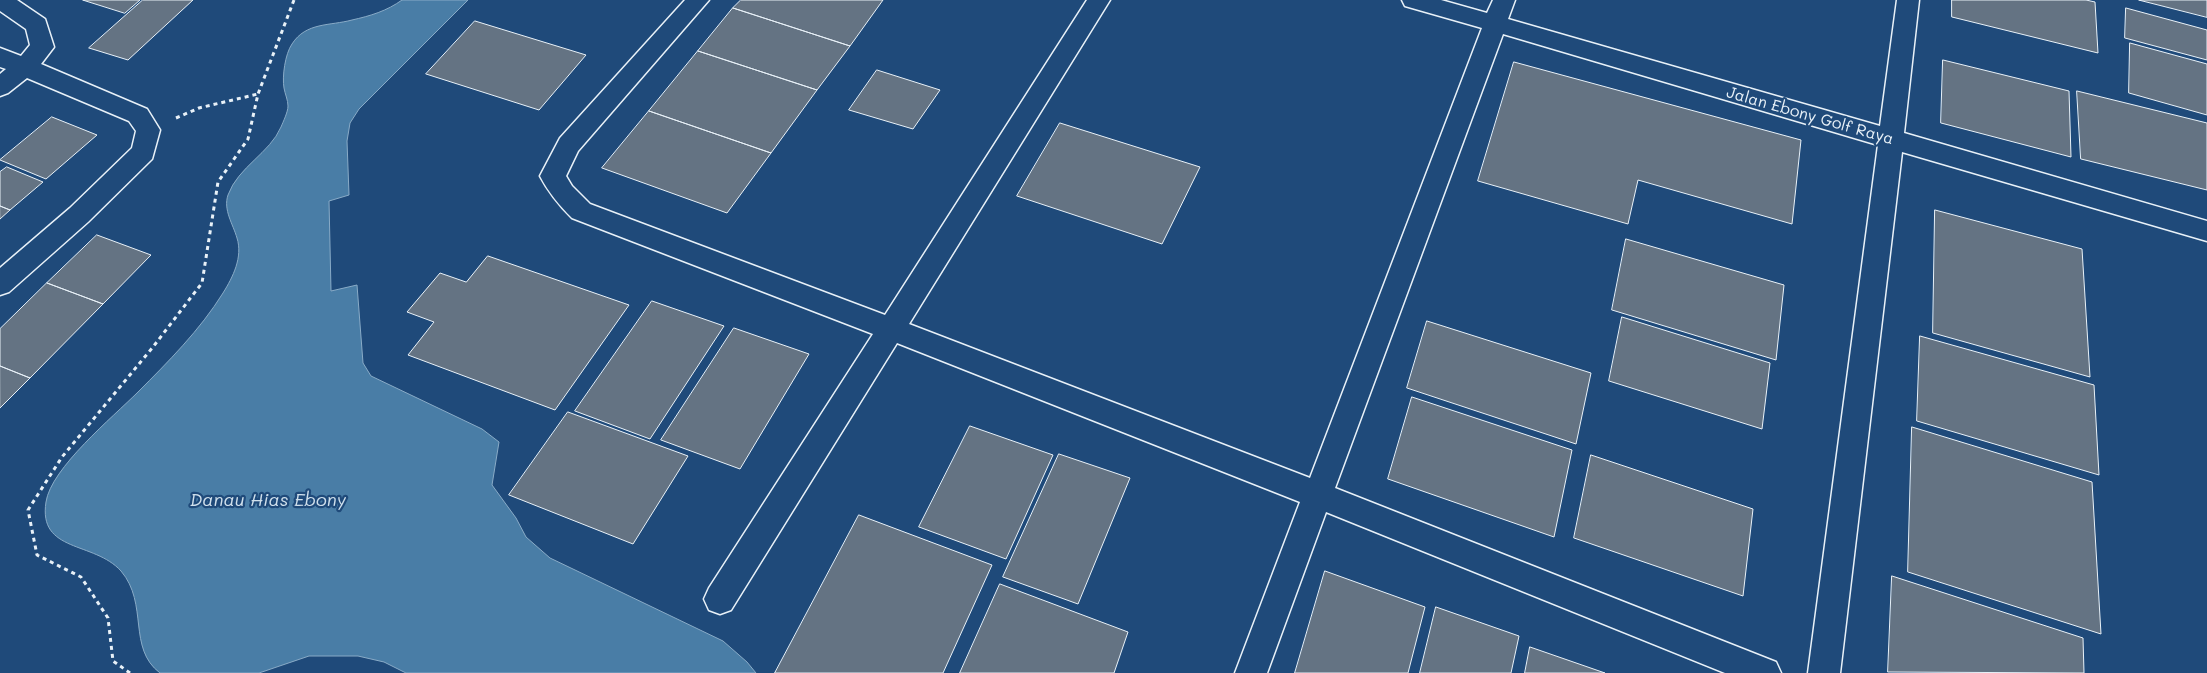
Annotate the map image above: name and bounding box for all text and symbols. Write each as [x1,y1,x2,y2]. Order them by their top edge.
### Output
street label: Jalan Ebony Golf Raya [1724,83,1896,149]
water label: Danau Hias Ebony [190,489,346,511]

